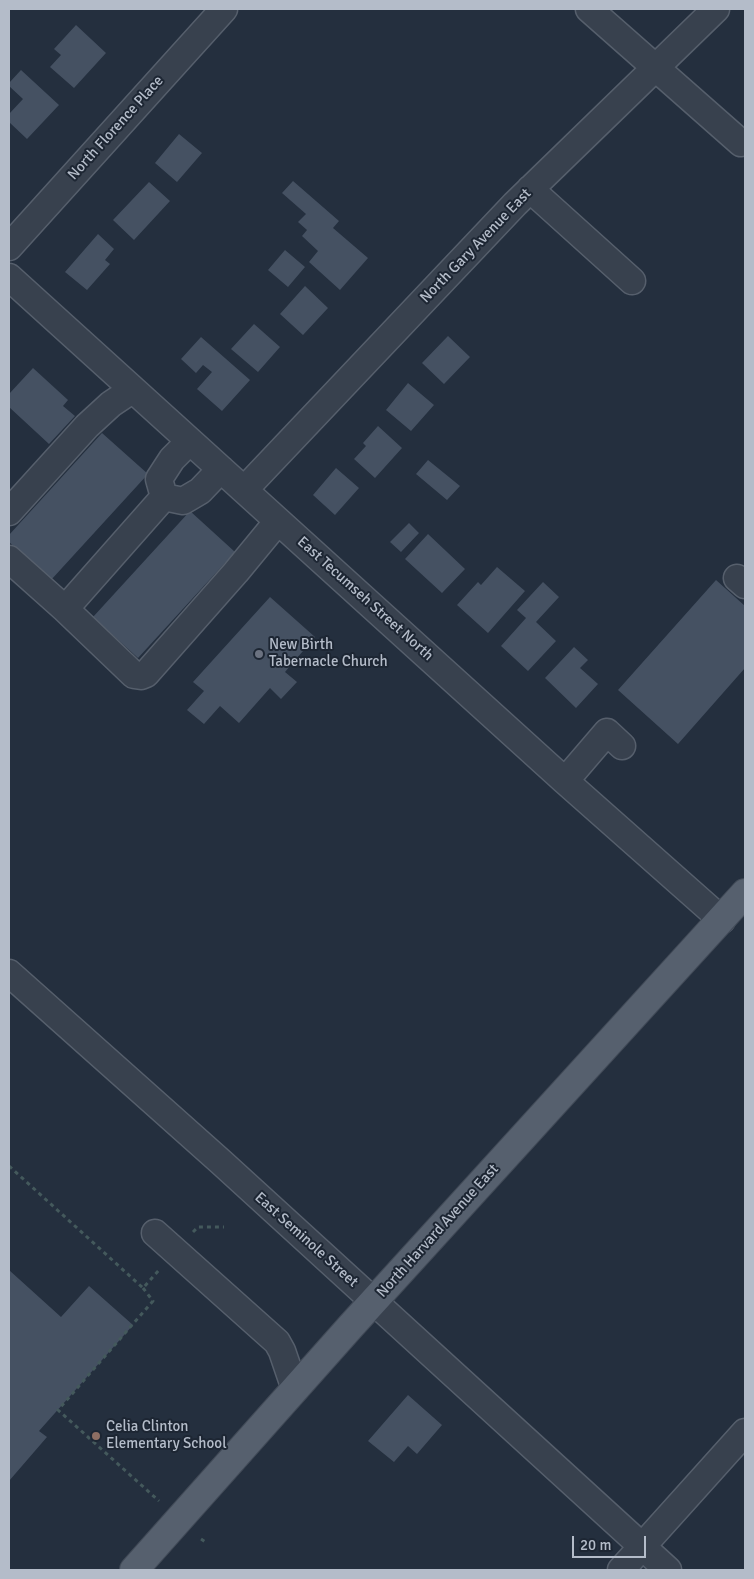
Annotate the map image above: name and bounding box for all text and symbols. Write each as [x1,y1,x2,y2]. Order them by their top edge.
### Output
street label: North Florence Place [64,72,168,184]
street label: North Gary Avenue East [417,185,535,307]
street label: East Tecumseh Street North [293,533,437,665]
place label: New Birth Tabernacle Church [269,636,388,671]
marker: New Birth Tabernacle Church [253,648,265,660]
street label: North Harvard Avenue East [373,1161,503,1301]
street label: East Seminole Street [251,1189,361,1291]
place label: Celia Clinton Elementary School [106,1418,227,1453]
marker: Celia Clinton Elementary School [90,1430,102,1442]
scale bar [574,1526,648,1558]
text: 20 m [580,1536,611,1554]

